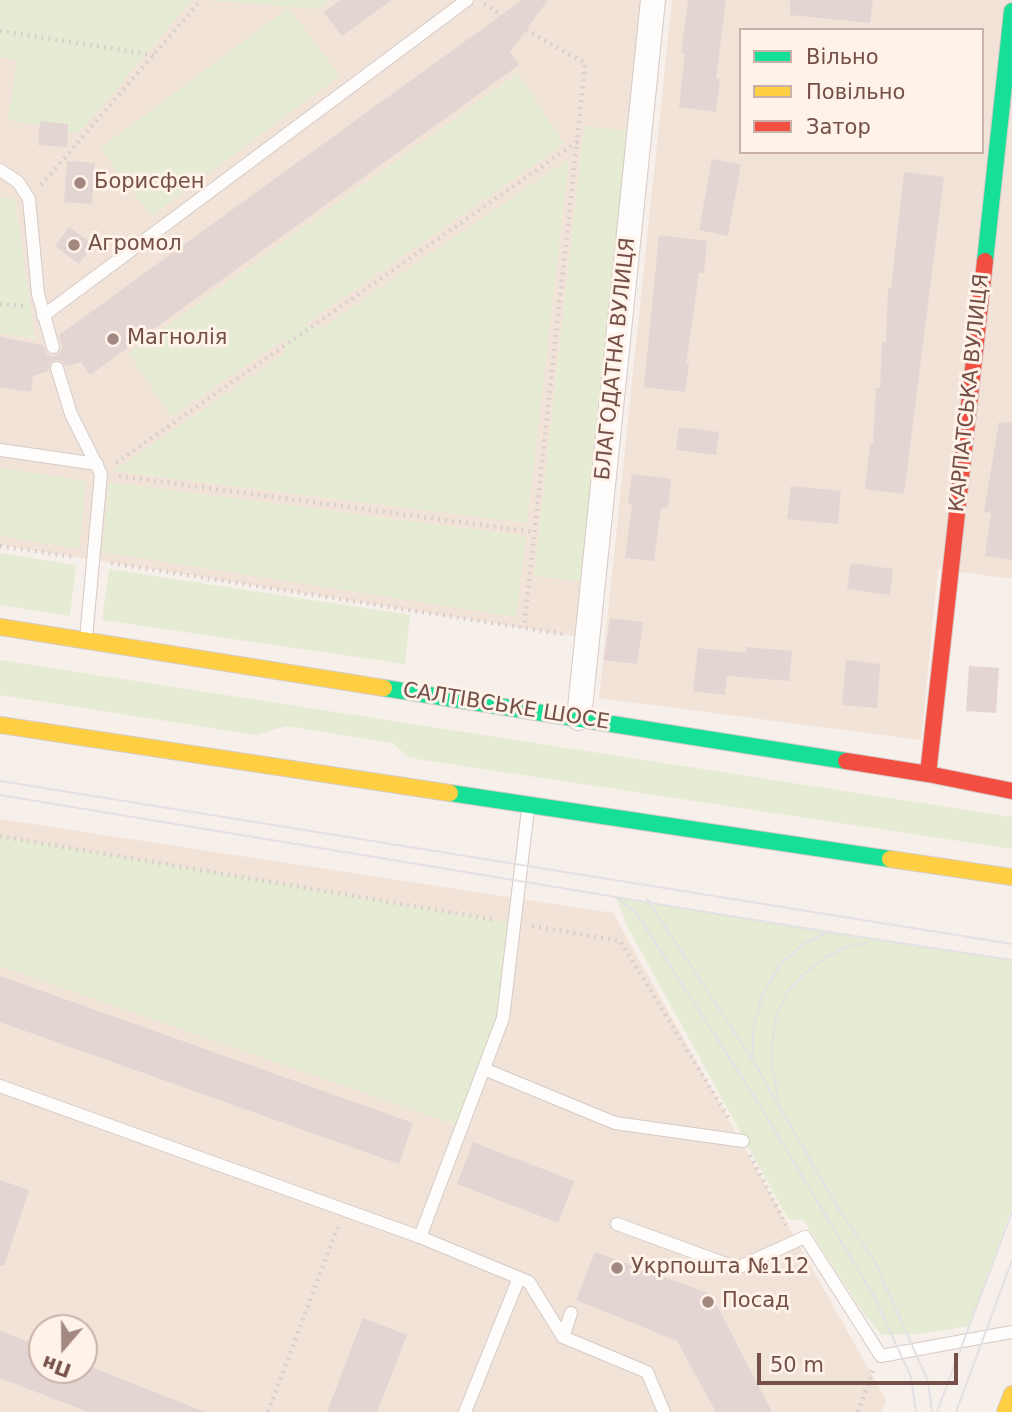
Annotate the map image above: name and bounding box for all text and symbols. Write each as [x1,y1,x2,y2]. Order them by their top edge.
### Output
legend [739,28,984,154]
text: Вільно [806,45,879,69]
text: Повільно [806,80,905,104]
text: Затор [806,115,871,139]
place label: Борисфен [94,170,204,196]
marker: Борисфен [72,175,88,191]
place label: Агромол [88,232,182,258]
street label: БЛАГОДАТНА ВУЛИЦЯ [591,236,641,482]
marker: Агромол [66,237,82,253]
street label: КАРПАТСЬКА ВУЛИЦЯ [945,273,995,513]
place label: Магнолія [127,326,227,352]
marker: Магнолія [105,331,121,347]
street label: САЛТІВСЬКЕ ШОСЕ [401,678,611,736]
place label: Укрпошта №112 [631,1255,809,1281]
marker: Укрпошта №112 [609,1260,625,1276]
place label: Посад [722,1289,790,1315]
marker: Посад [700,1294,716,1310]
north arrow [28,1314,98,1384]
scale bar [760,1338,961,1382]
text: Пн [39,1352,74,1382]
text: 50 m [770,1353,824,1377]

